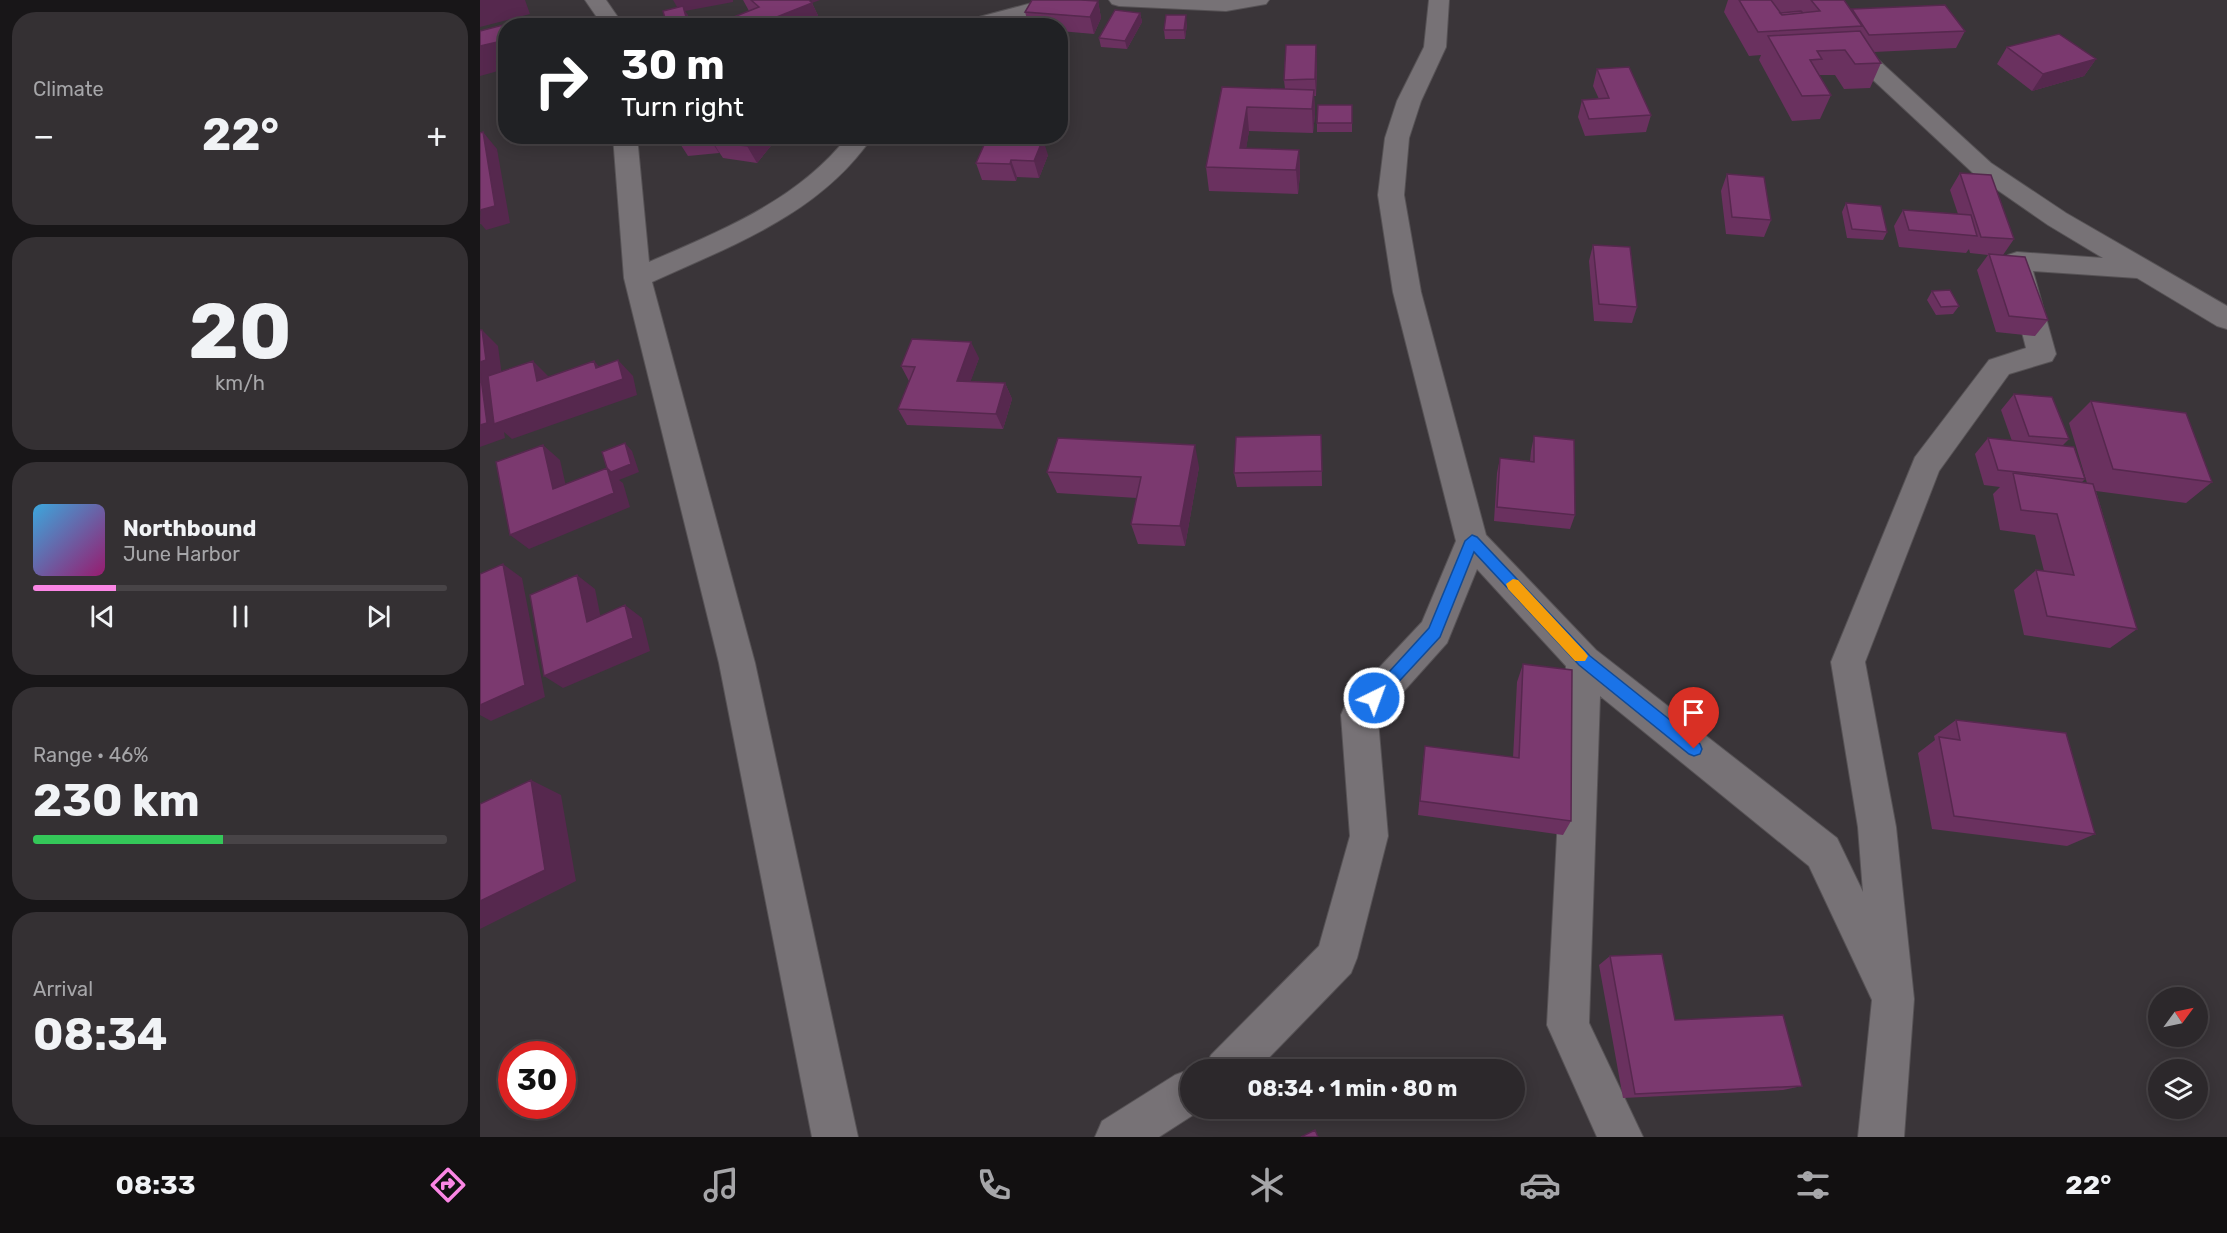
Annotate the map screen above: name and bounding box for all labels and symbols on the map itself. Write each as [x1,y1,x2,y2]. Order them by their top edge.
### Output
position arrow [1342,666,1406,730]
pin [1668,687,1719,749]
north arrow [2148,987,2208,1047]
speed limit sign: 30 [498,1041,576,1119]

